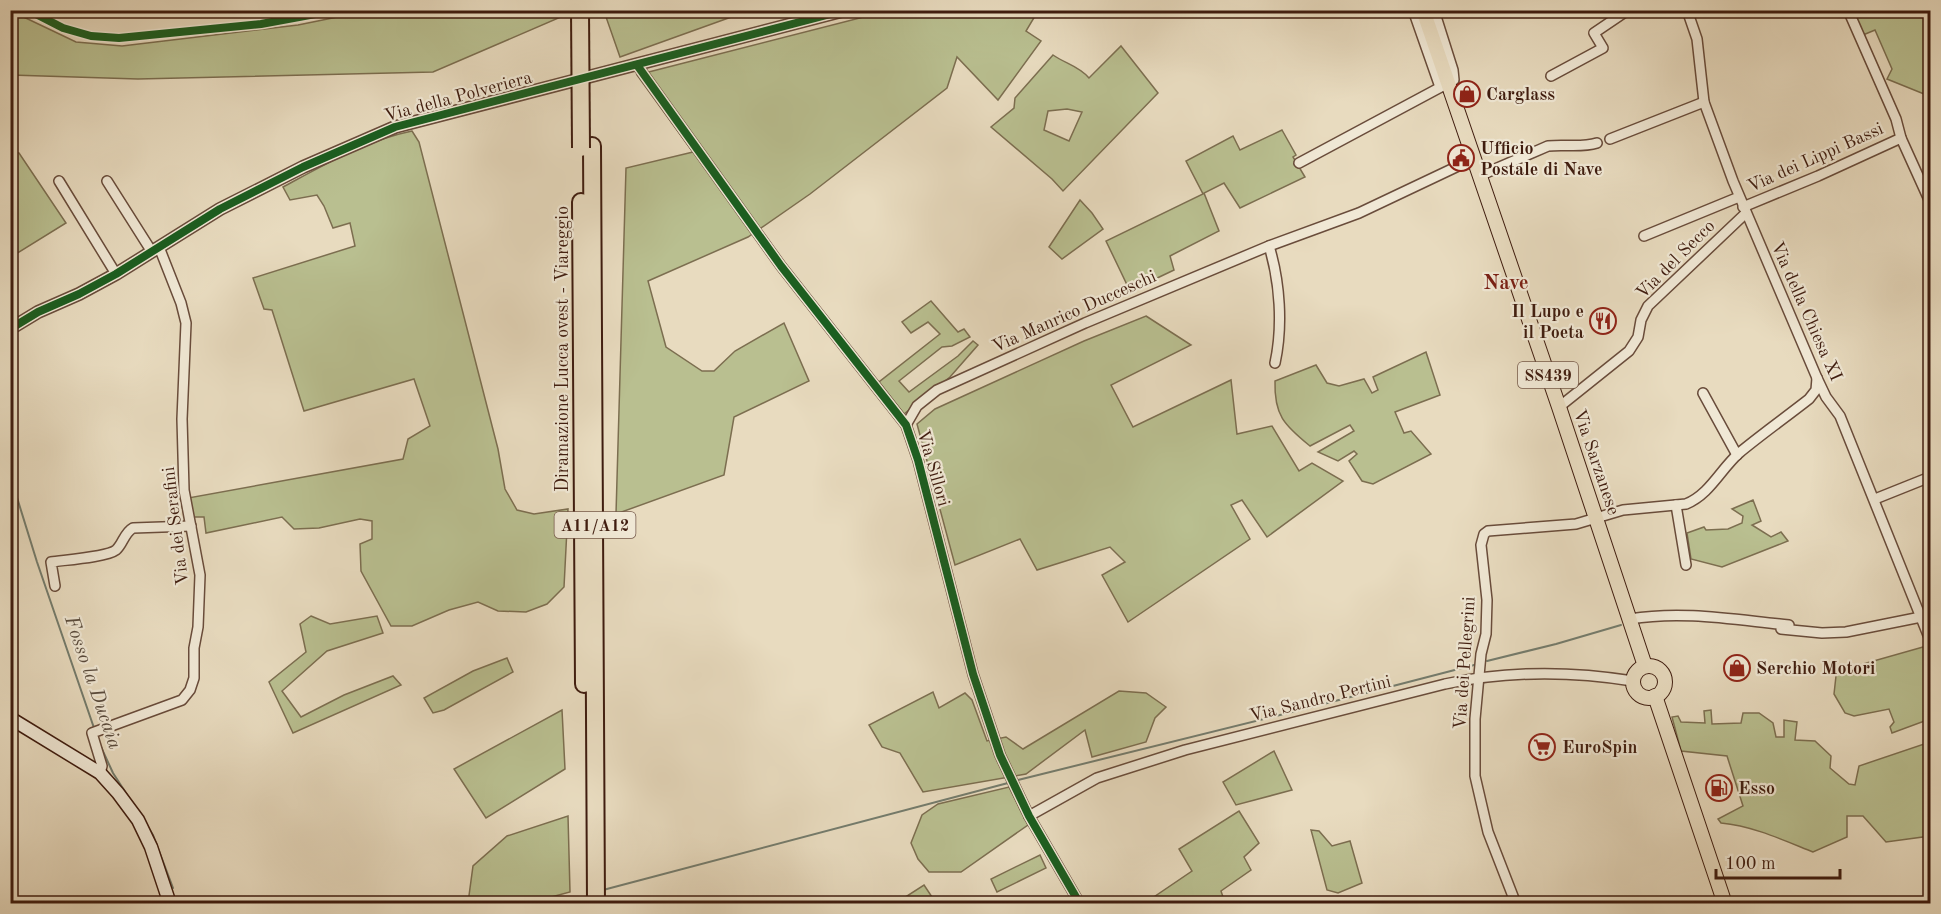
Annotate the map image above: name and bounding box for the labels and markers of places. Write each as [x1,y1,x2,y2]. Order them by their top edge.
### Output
shop icon: Carglass [1452,79,1482,109]
place label: Carglass [1486,86,1555,104]
place label: Ufficio Postale di Nave [1480,140,1602,179]
public building icon: Ufficio Postale di Nave [1446,143,1476,173]
place label: Il Lupo e il Poeta [1511,303,1584,342]
restaurant icon: Il Lupo e il Poeta [1588,306,1618,336]
shop icon: Serchio Motori [1722,653,1752,683]
place label: Serchio Motori [1756,660,1875,678]
supermarket icon: EuroSpin [1527,732,1557,762]
place label: EuroSpin [1562,739,1638,757]
fuel station icon: Esso [1704,773,1734,803]
place label: Esso [1738,780,1775,798]

